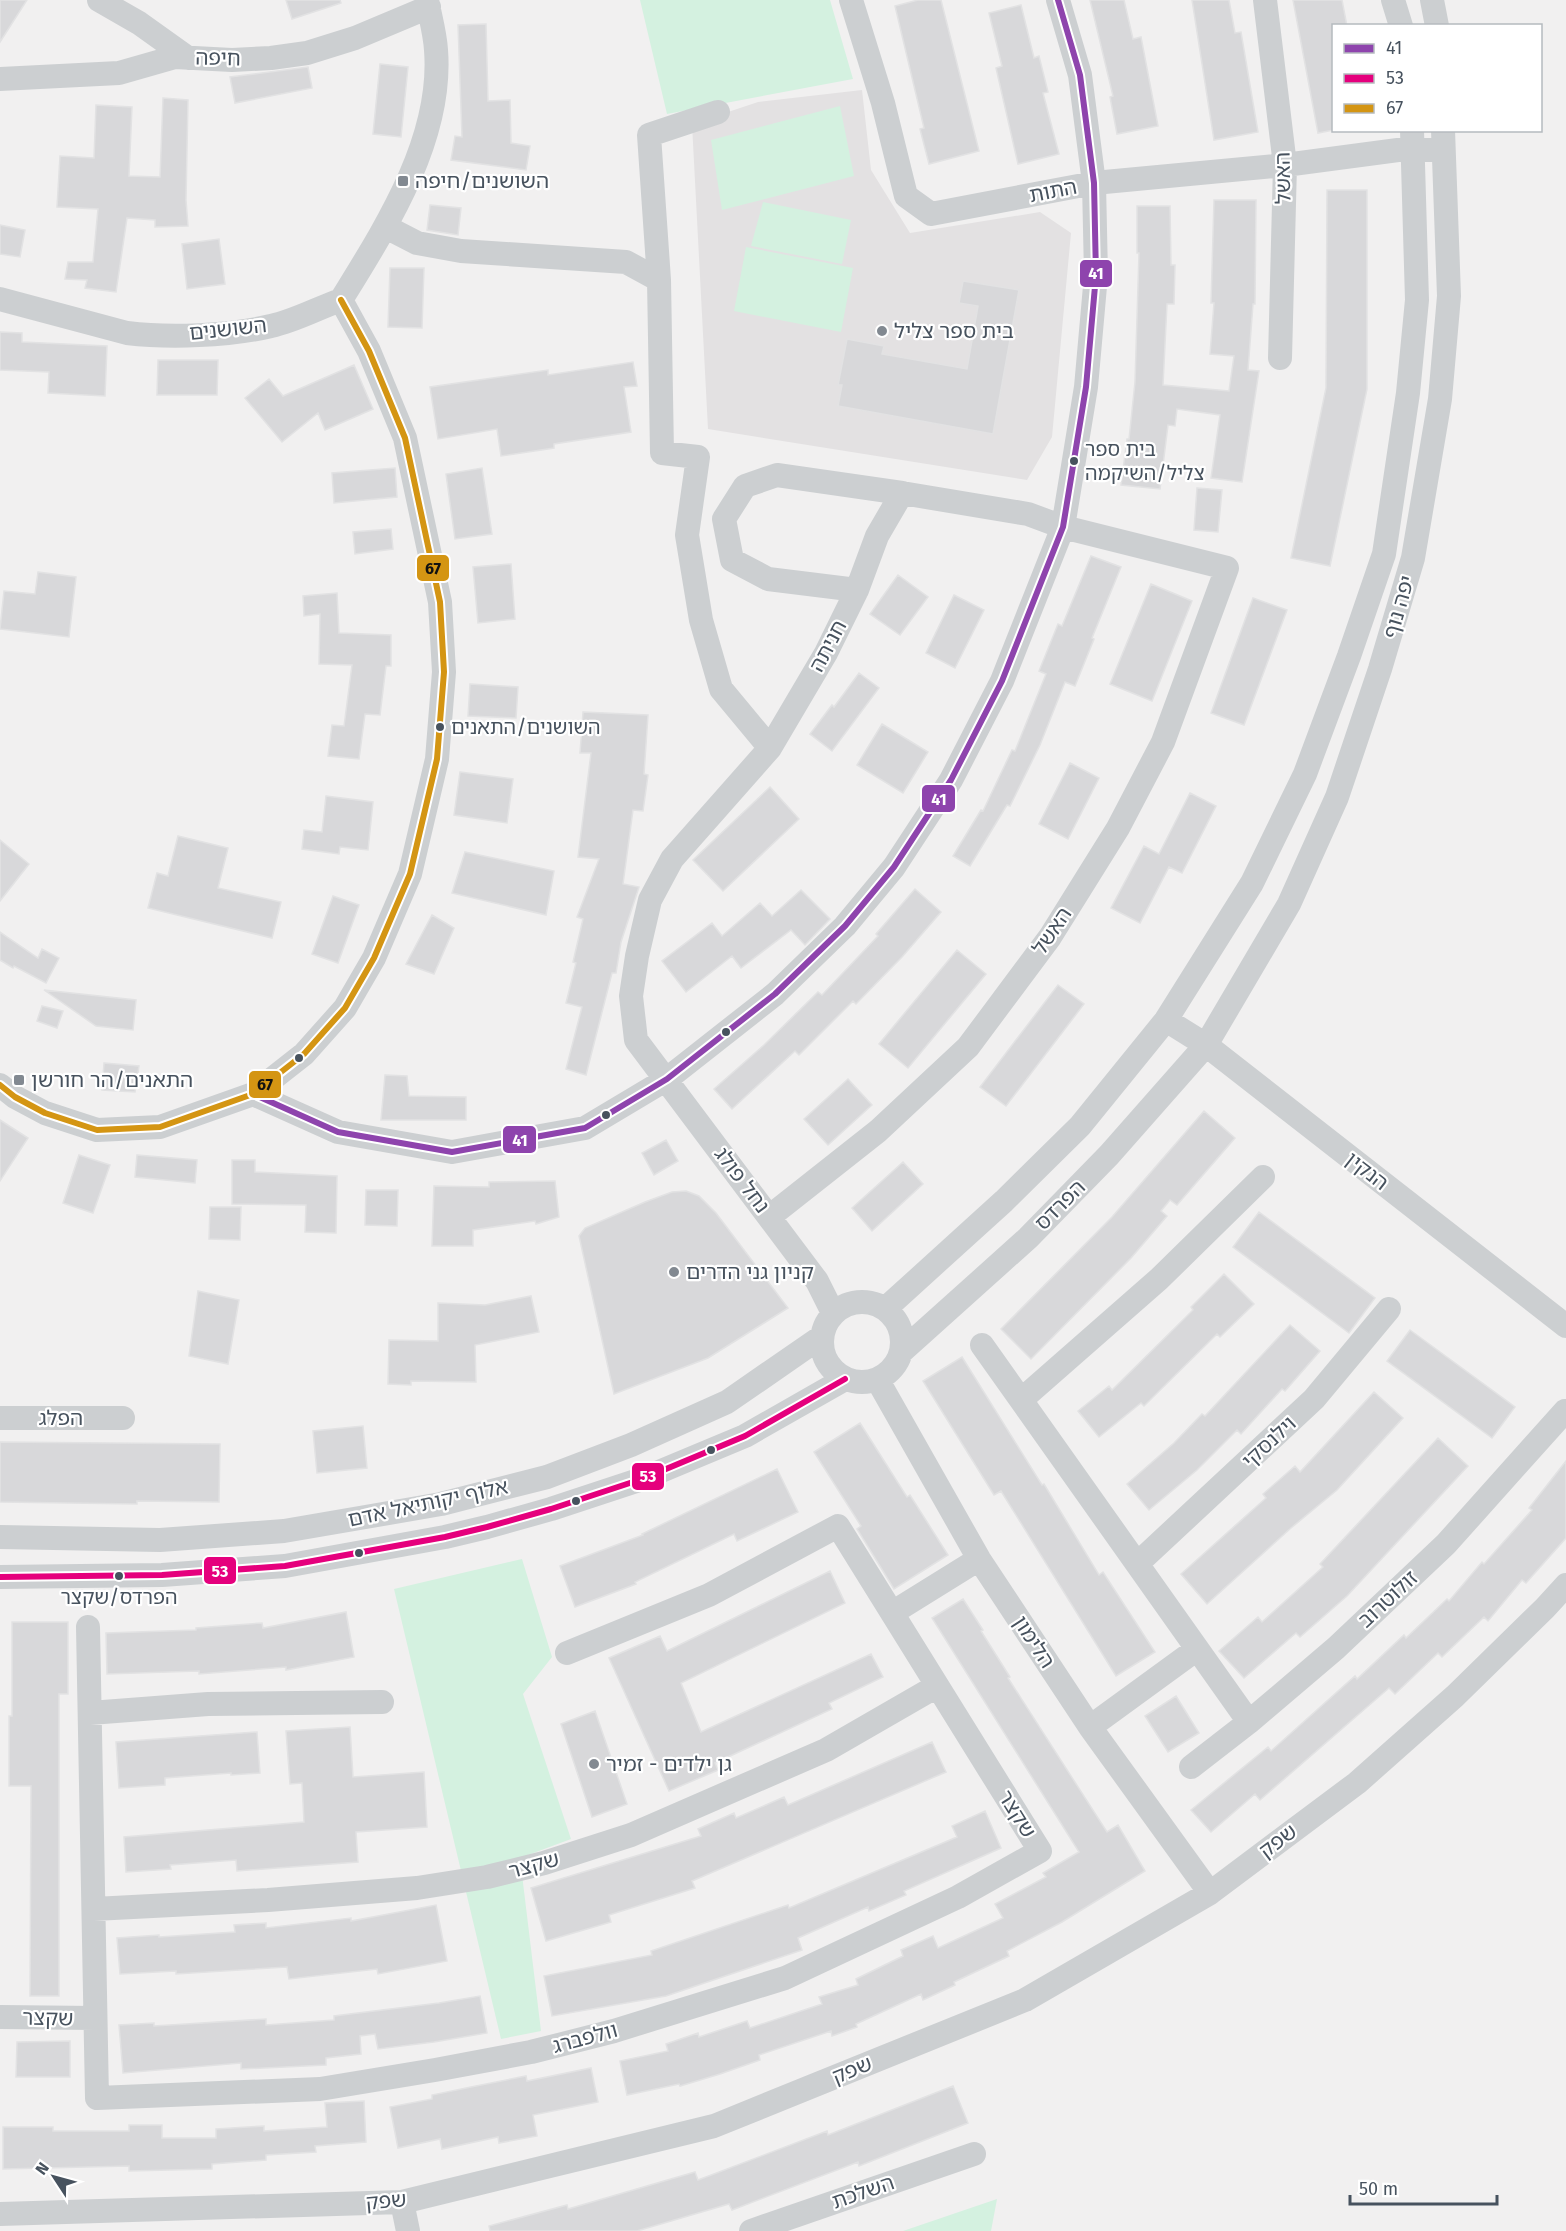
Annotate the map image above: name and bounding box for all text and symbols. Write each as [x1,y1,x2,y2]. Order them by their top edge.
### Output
legend [1332,24,1542,132]
text: 41 [1386,37,1402,59]
street label: חיפה [195,45,241,71]
text: 53 [1386,67,1404,89]
text: 67 [1386,97,1403,119]
street label: האשל [1270,152,1296,204]
place label: השושנים/חיפה [415,168,549,194]
marker: השושנים/חיפה [396,174,410,188]
street label: התות [1027,174,1079,208]
line badge: 41 [1079,259,1113,288]
text: 41 [1088,264,1104,283]
street label: השושנים [188,312,268,346]
place label: בית ספר צליל [894,318,1014,344]
marker: בית ספר צליל [875,324,889,338]
place label: בית ספר צליל/השיקמה [1085,437,1205,485]
marker: בית ספר צליל/השיקמה [1068,455,1080,467]
line badge: 67 [416,554,450,582]
text: 67 [425,559,442,578]
street label: יפה נוף [1378,572,1420,642]
street label: חניתה [804,616,852,676]
place label: השושנים/התאנים [451,715,601,739]
marker: השושנים/התאנים [434,721,446,733]
line badge: 41 [921,784,956,813]
text: 41 [931,790,947,809]
street label: האשל [1027,902,1077,960]
unlabelled marker [720,1026,732,1038]
unlabelled marker [293,1052,305,1064]
place label: התאנים/הר חורשן [31,1067,193,1093]
line badge: 67 [248,1070,282,1099]
marker: התאנים/הר חורשן [12,1073,26,1087]
text: 67 [257,1075,274,1094]
unlabelled marker [600,1109,612,1121]
line badge: 41 [502,1125,537,1154]
text: 41 [512,1131,528,1150]
street label: נחל פולג [709,1142,775,1218]
street label: הנקין [1340,1146,1394,1196]
street label: הפרדס [1029,1174,1091,1236]
place label: קניון גני הדרים [686,1259,814,1285]
marker: קניון גני הדרים [667,1265,681,1279]
street label: הפלג [39,1405,83,1431]
street label: וילנסקי [1237,1411,1301,1473]
unlabelled marker [705,1444,717,1456]
line badge: 53 [631,1462,665,1491]
text: 53 [640,1467,656,1486]
street label: אלוף יקותיאל אדם [346,1473,510,1533]
unlabelled marker [570,1495,582,1507]
unlabelled marker [353,1547,365,1559]
line badge: 53 [203,1556,237,1585]
text: 53 [212,1562,228,1581]
street label: זולוטרוב [1353,1565,1423,1633]
marker: הפרדס/שקצר [113,1570,125,1582]
place label: הפרדס/שקצר [60,1585,178,1609]
street label: הלימון [1008,1611,1060,1673]
place label: גן ילדים - זמיר [606,1751,732,1777]
marker: גן ילדים - זמיר [587,1757,601,1771]
street label: שקצר [992,1785,1042,1843]
street label: שפק [1254,1818,1302,1864]
street label: שקצר [506,1846,562,1884]
street label: שקצר [22,2005,74,2031]
street label: וולפברג [550,2017,620,2059]
street label: שפק [828,2050,876,2090]
north arrow [24,2147,84,2207]
text: N [31,2159,53,2178]
scale bar [1350,2168,1497,2206]
street label: השלכת [828,2169,898,2215]
text: 50 m [1359,2178,1398,2200]
street label: שפק [364,2186,408,2216]

